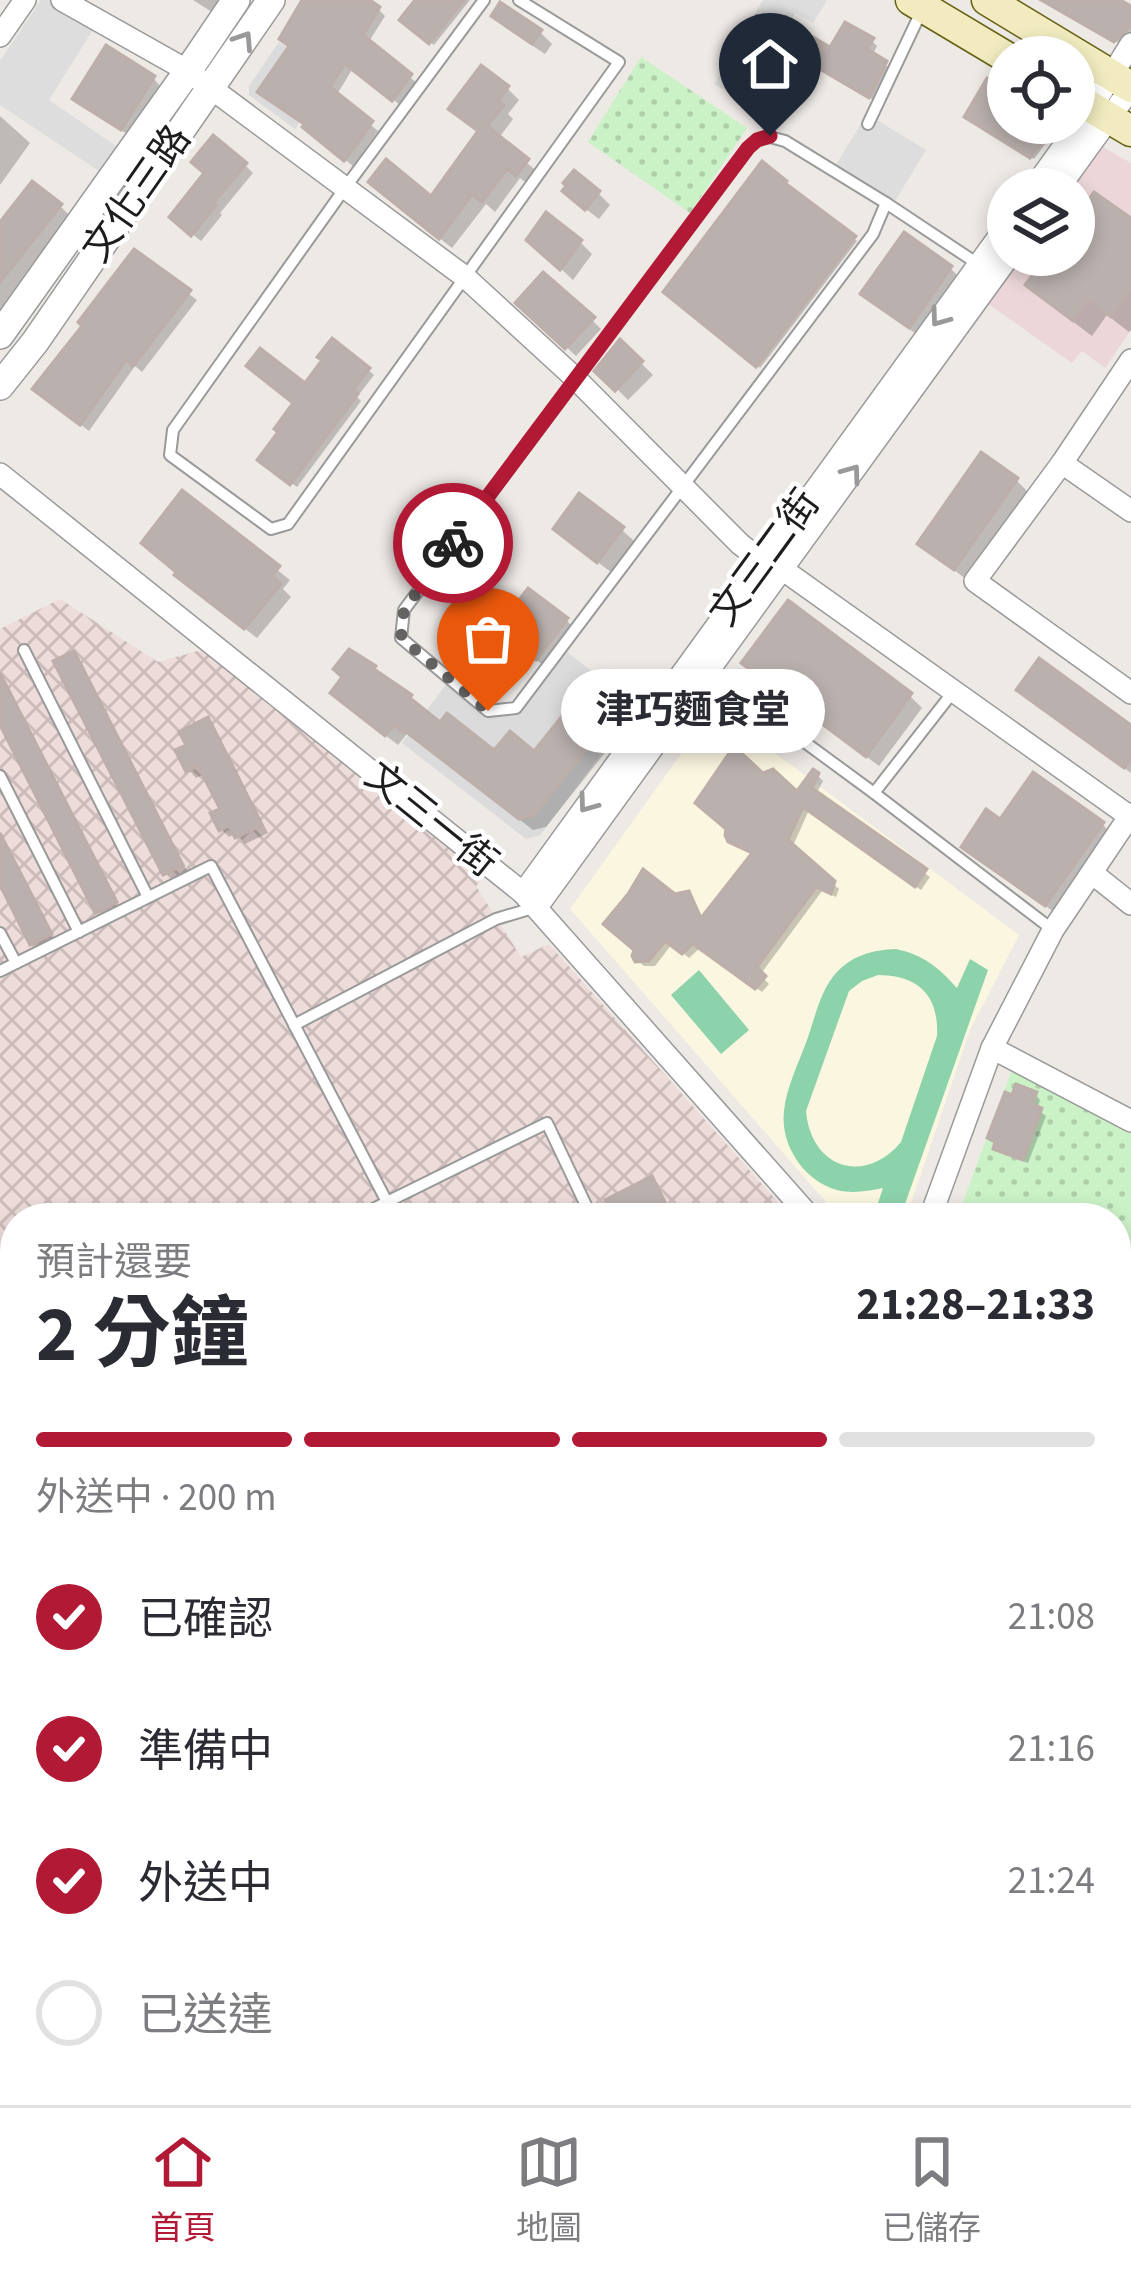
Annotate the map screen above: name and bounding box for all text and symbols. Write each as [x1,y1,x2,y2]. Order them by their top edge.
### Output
pin [719,13,821,136]
icon: home [737,31,803,97]
one-way arrow [230,32,252,54]
map controls [987,36,1095,276]
button: locate [987,36,1095,144]
street label: 文化三路 [69,114,205,274]
button: layers [987,168,1095,276]
one-way arrow [932,305,954,326]
one-way arrow [838,465,860,486]
street label: 文三二街 [696,478,834,638]
courier [393,483,513,603]
icon: bike [420,510,486,576]
pin [437,588,539,711]
icon: bag [455,606,521,672]
callout: 津巧麵食堂 [560,669,824,753]
text: 津巧麵食堂 [595,683,791,739]
street label: 文三一街 [353,749,509,891]
one-way arrow [580,791,602,812]
text: 預計還要 [36,1235,192,1291]
text: 21:28–21:33 [856,1273,1095,1337]
text: 2 分鐘 [36,1280,249,1391]
text: 外送中 · 200 m [36,1470,277,1526]
icon: check [36,1584,102,1650]
text: 已確認 [138,1588,273,1652]
text: 21:08 [1008,1589,1095,1645]
icon: check [36,1716,102,1782]
text: 準備中 [138,1720,273,1784]
text: 21:16 [1008,1721,1095,1777]
icon: check [36,1848,102,1914]
text: 外送中 [138,1852,273,1916]
text: 21:24 [1008,1853,1095,1909]
text: 已送達 [138,1984,273,2048]
tab: 首頁 [150,2129,216,2252]
tab: 地圖 [516,2129,582,2252]
tab: 已儲存 [882,2129,981,2252]

